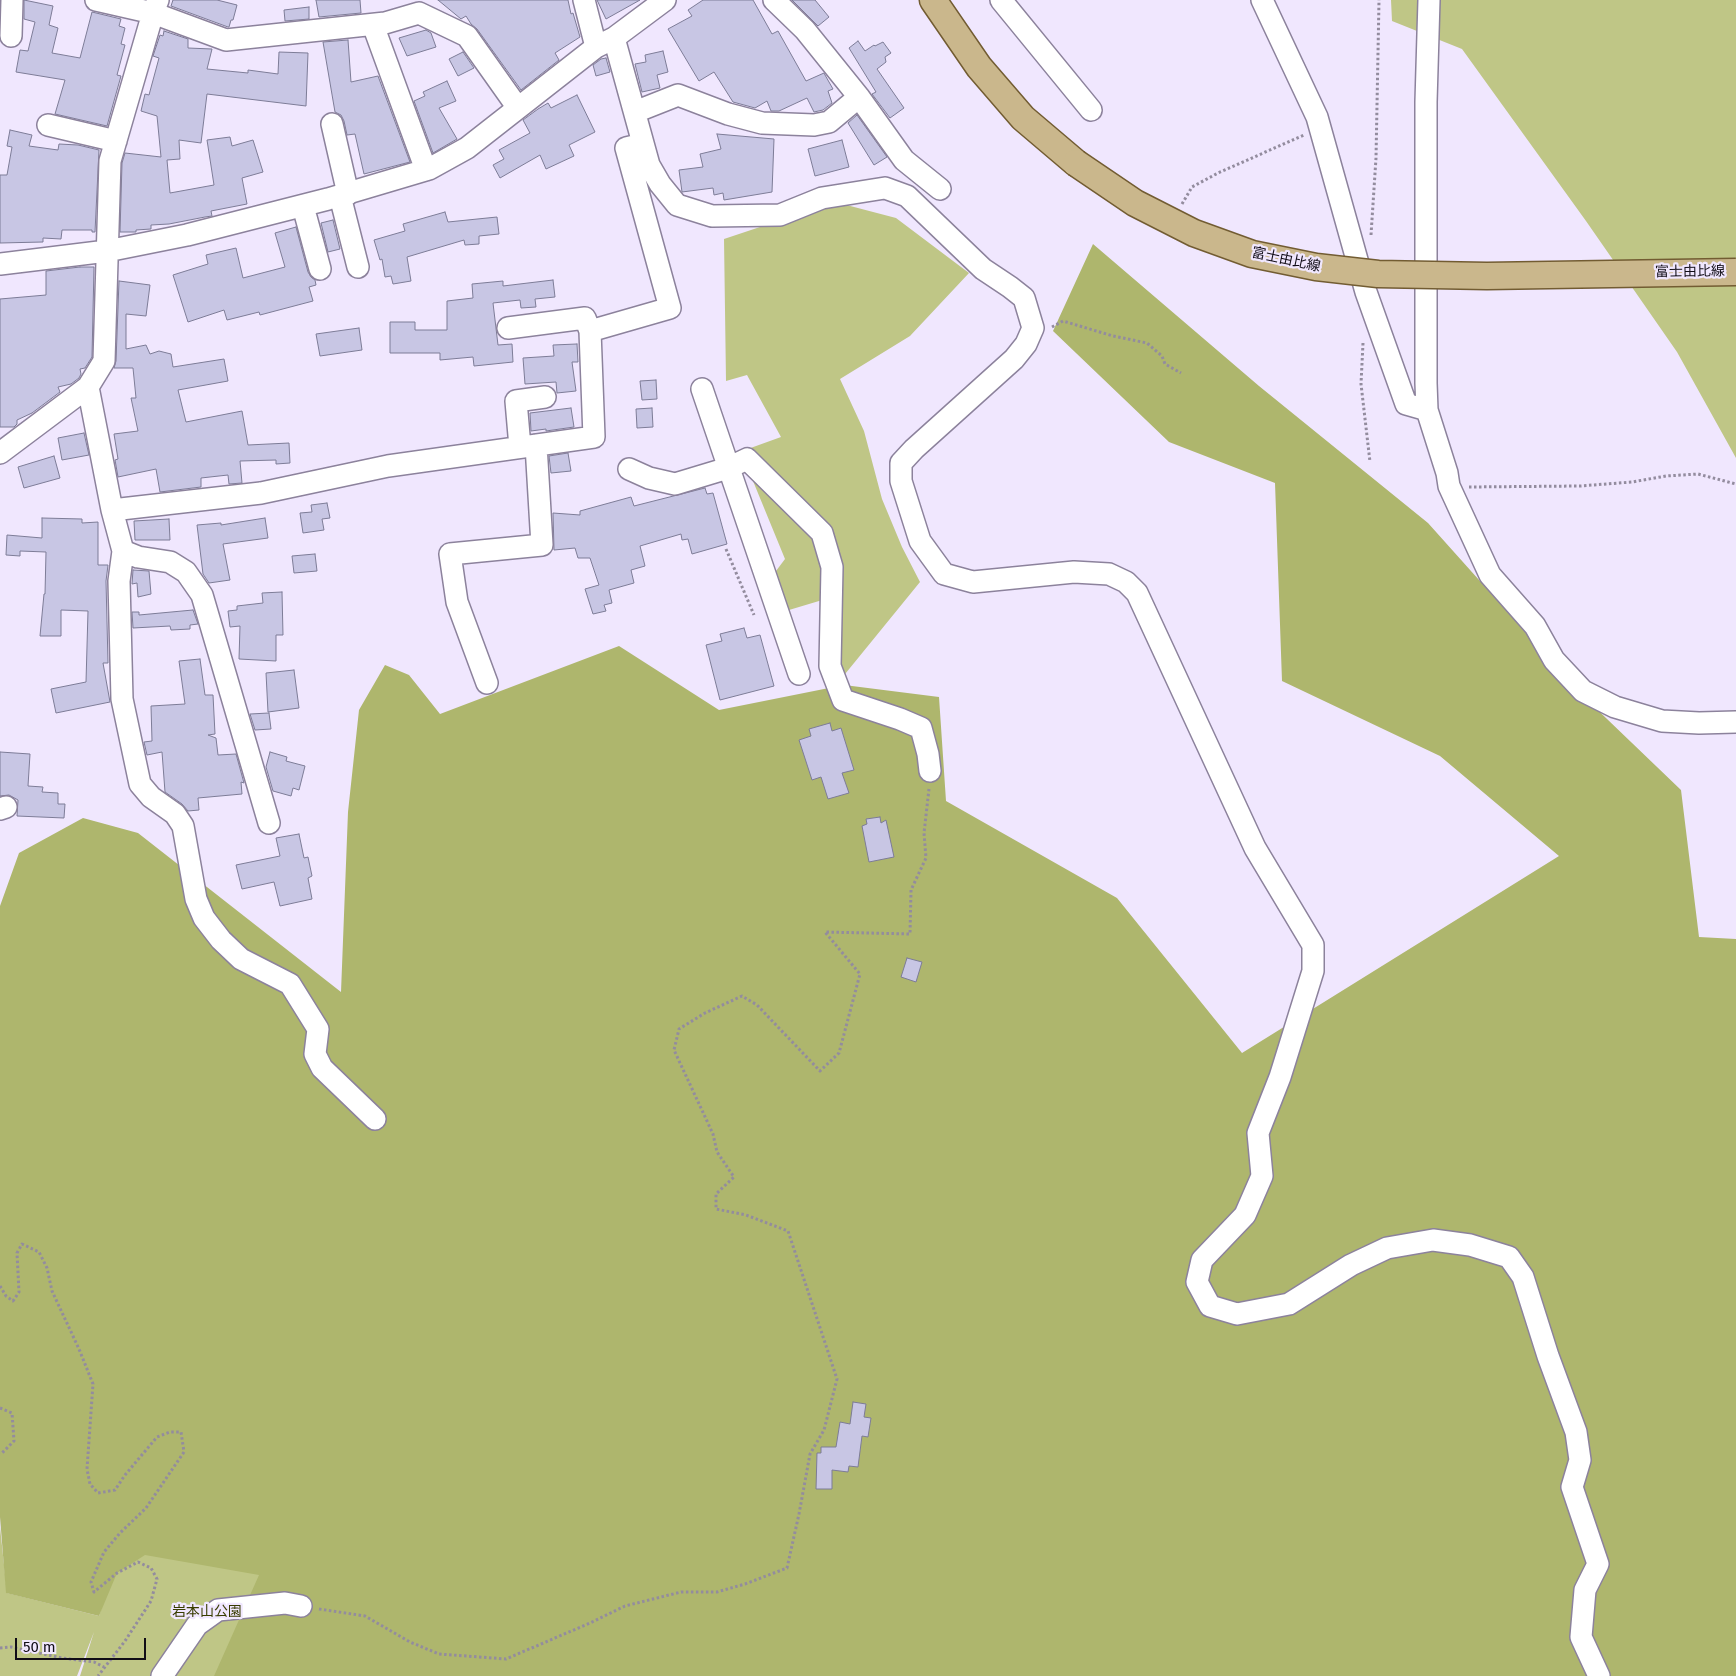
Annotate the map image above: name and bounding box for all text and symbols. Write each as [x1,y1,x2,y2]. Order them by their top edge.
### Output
street label: 富士由比線 [1250,245,1322,275]
street label: 富士由比線 [1655,263,1725,281]
park label: 岩本山公園 [172,1604,242,1620]
scale bar [18,1628,149,1660]
text: 50 m [23,1638,56,1656]

